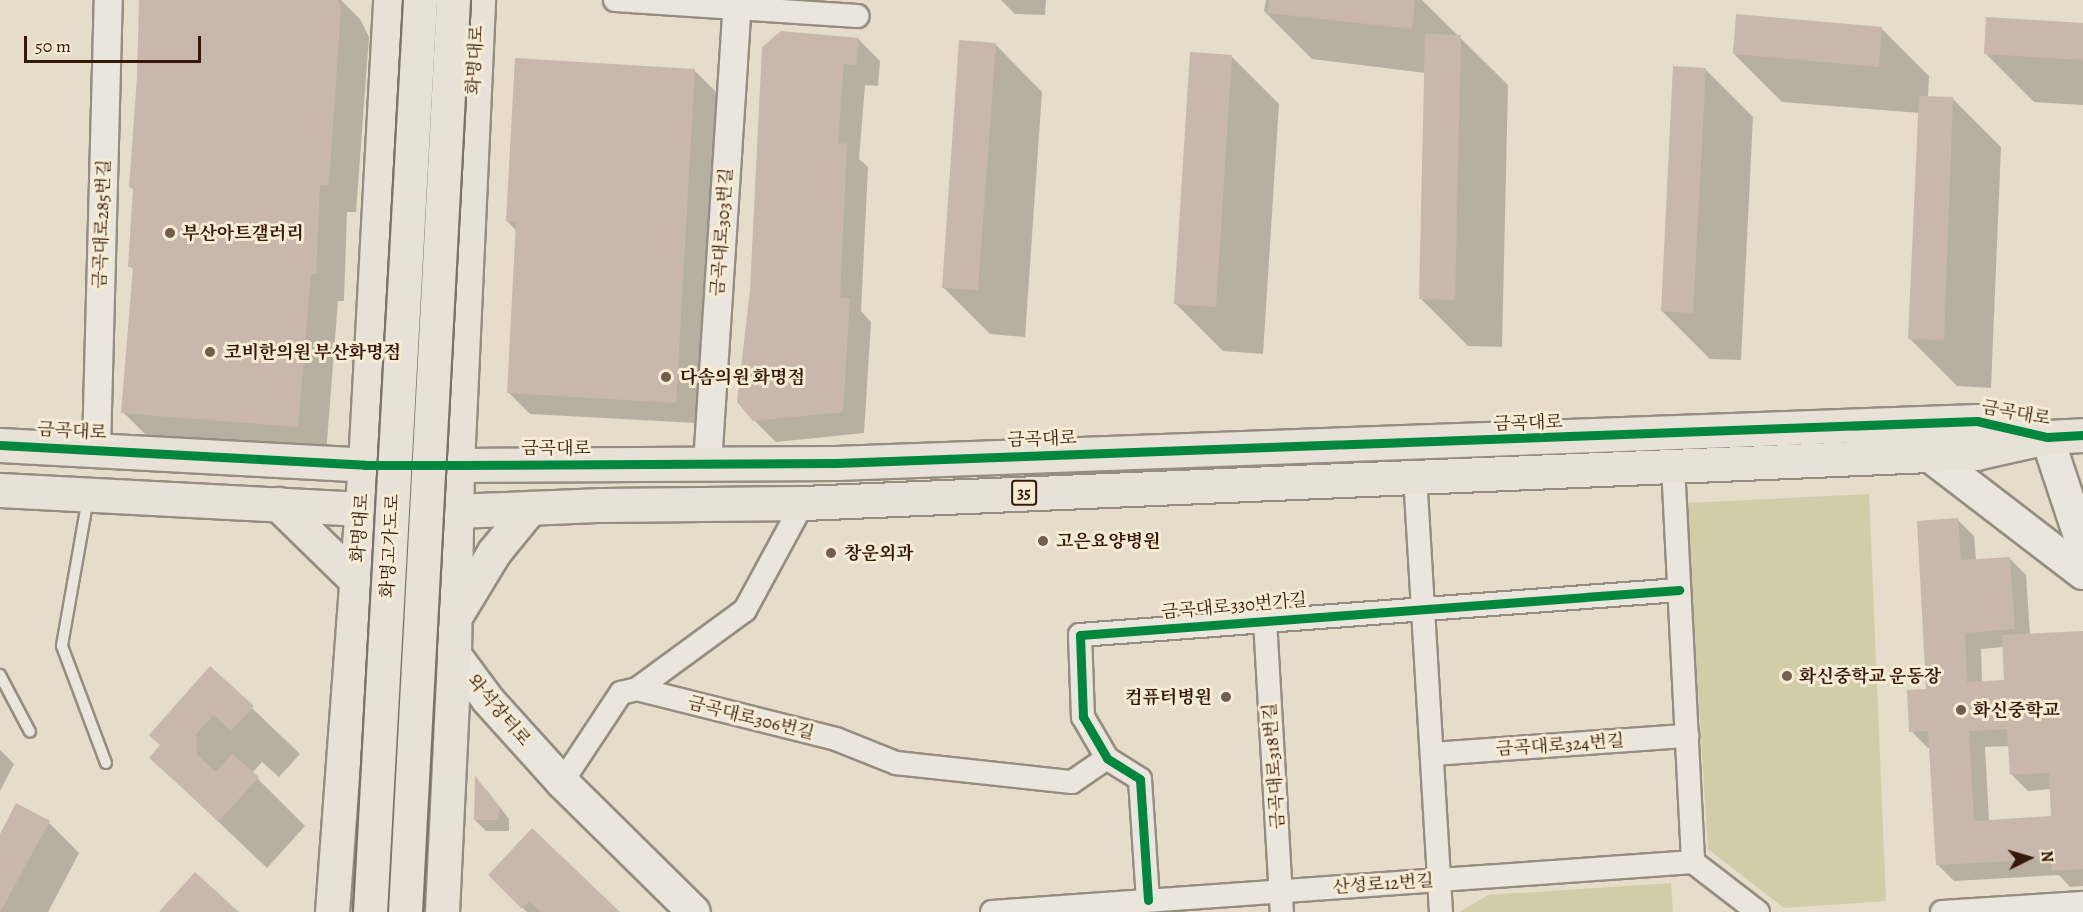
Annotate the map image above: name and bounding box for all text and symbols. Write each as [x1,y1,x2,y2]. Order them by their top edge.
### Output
scale bar [27,24,204,62]
street label: 화명대로 [462,25,488,95]
text: 50 m [35,34,71,58]
street label: 금곡대로285번길 [89,159,115,289]
street label: 금곡대로303번길 [707,167,737,297]
place label: 부산아트갤러리 [182,222,304,244]
marker: 부산아트갤러리 [163,226,177,240]
place label: 코비한의원 부산화명점 [224,341,401,363]
marker: 코비한의원 부산화명점 [201,343,219,361]
place label: 다솜의원 화명점 [680,366,805,388]
marker: 다솜의원 화명점 [657,368,675,386]
street label: 금곡대로 [1980,396,2052,430]
street label: 금곡대로 [1493,411,1563,435]
street label: 금곡대로 [37,418,107,444]
street label: 금곡대로 [1007,427,1077,451]
street label: 금곡대로 [521,437,591,459]
road number: 35 [1010,480,1038,506]
street label: 화명대로 [347,493,373,563]
street label: 화명고가도로 [376,493,404,599]
place label: 고은요양병원 [1056,530,1160,552]
marker: 고은요양병원 [1034,532,1052,550]
place label: 창운외과 [844,542,914,564]
marker: 창운외과 [822,544,840,562]
street label: 금곡대로330번가길 [1160,589,1308,623]
place label: 화신중학교 운동장 [1799,665,1941,687]
marker: 화신중학교 운동장 [1780,669,1794,683]
street label: 와석장터로 [463,670,535,750]
place label: 컴퓨터병원 [1125,686,1212,708]
marker: 컴퓨터병원 [1217,688,1235,706]
street label: 금곡대로306번길 [685,692,817,744]
place label: 화신중학교 [1973,699,2060,721]
street label: 금곡대로318번길 [1259,702,1289,830]
marker: 화신중학교 [1954,703,1968,717]
street label: 금곡대로324번길 [1495,730,1625,760]
north arrow [1999,828,2059,888]
text: N [2035,850,2058,863]
street label: 산성로12번길 [1332,870,1434,898]

